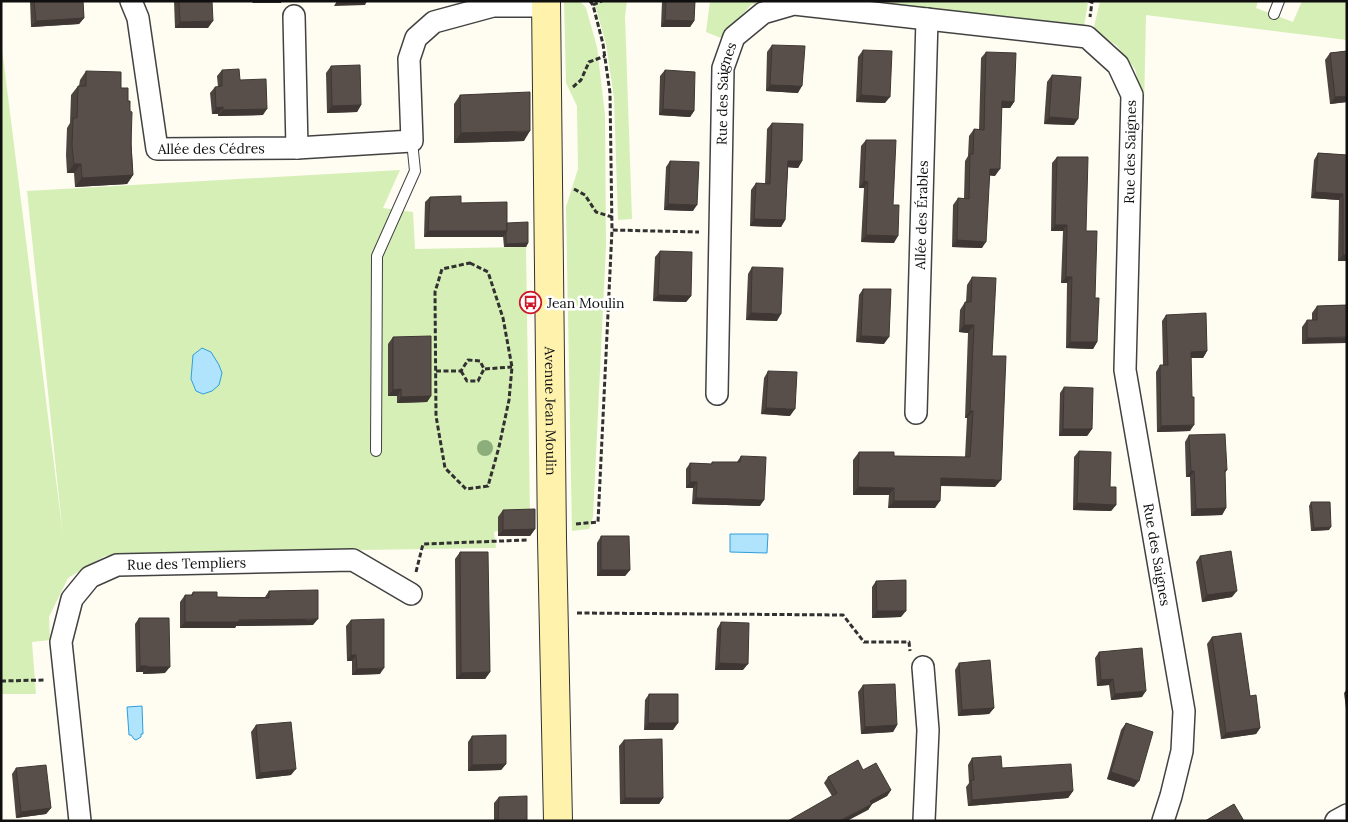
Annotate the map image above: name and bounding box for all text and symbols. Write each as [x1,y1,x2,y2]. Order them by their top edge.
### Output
street label: Rue des Saignes [713,40,740,145]
street label: Rue des Saignes [1120,100,1140,204]
street label: Allée des Cédres [157,139,265,158]
street label: Allée des Érables [911,160,932,271]
bus stop icon: Jean Moulin [519,291,543,315]
place label: Jean Moulin [546,294,625,312]
street label: Avenue Jean Moulin [541,345,560,476]
street label: Rue des Saignes [1139,502,1175,607]
street label: Rue des Templiers [127,553,246,574]

